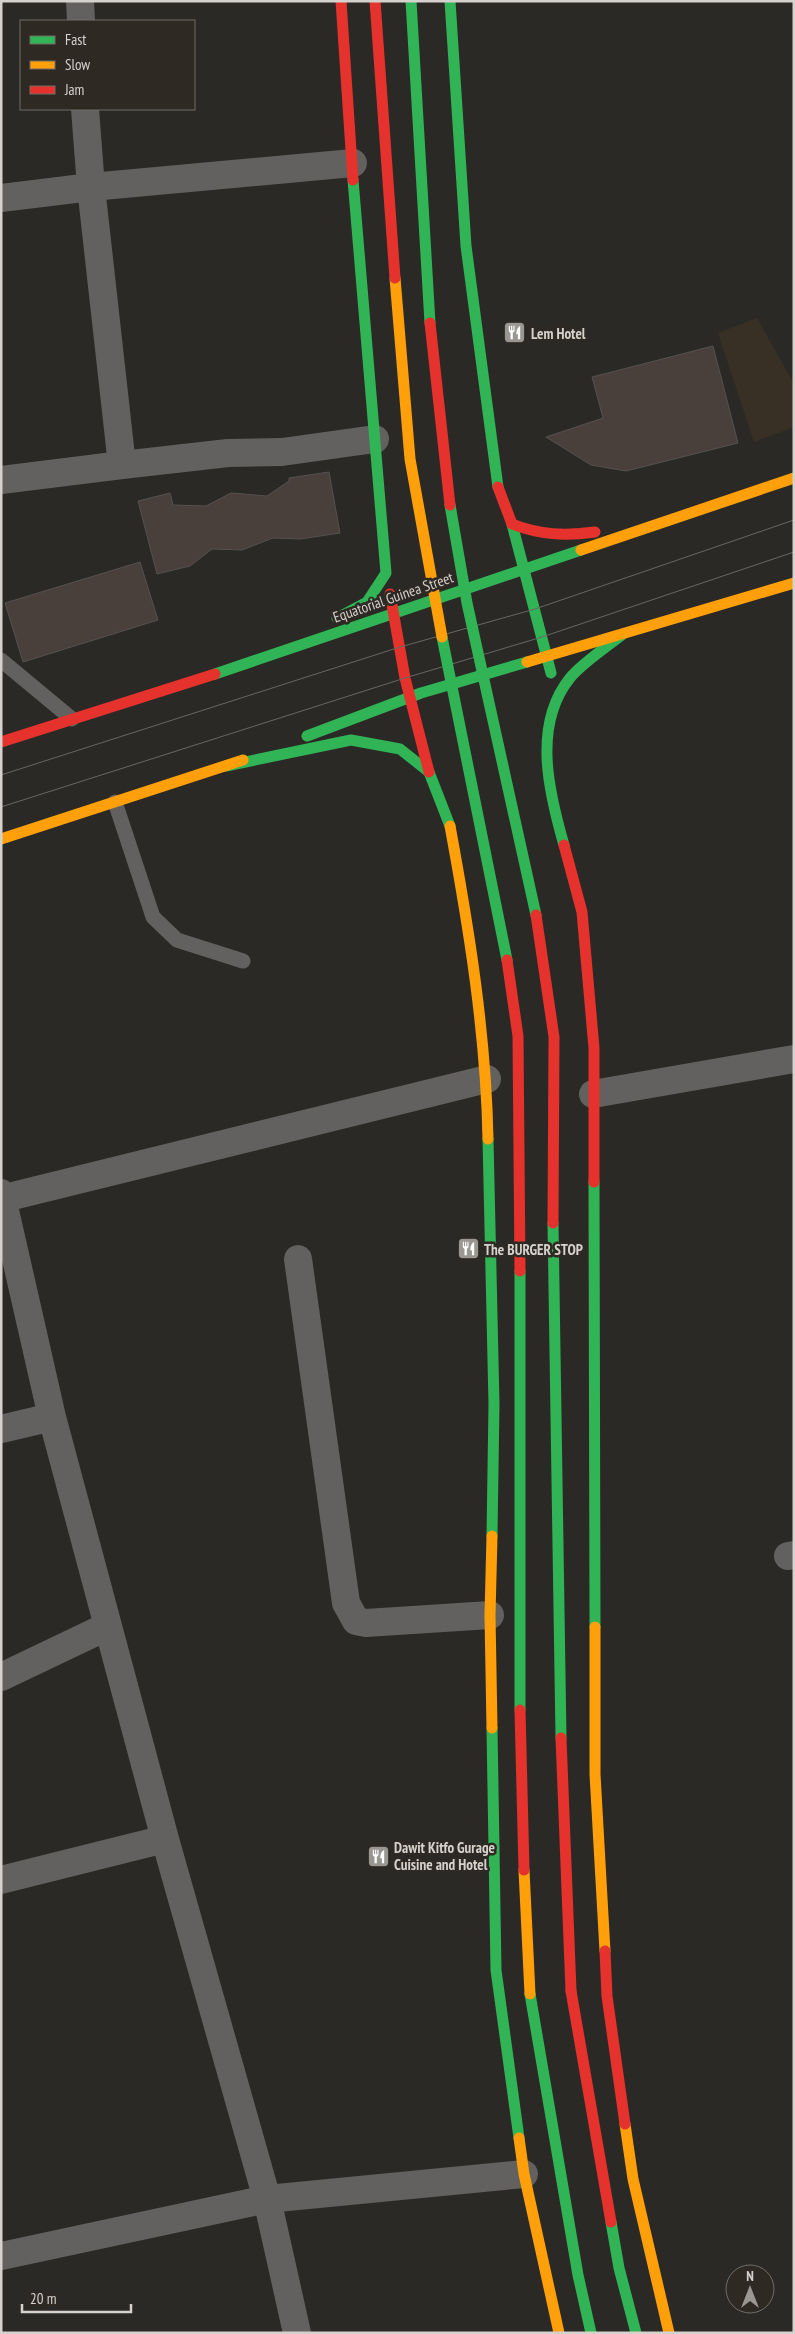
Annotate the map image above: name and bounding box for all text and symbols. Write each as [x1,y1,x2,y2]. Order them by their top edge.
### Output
legend [20,20,195,110]
text: Fast [65,30,86,49]
text: Slow [65,55,90,74]
text: Jam [64,80,84,99]
restaurant icon: Lem Hotel [503,321,527,345]
place label: Lem Hotel [531,324,586,343]
street label: Equatorial Guinea Street [330,567,456,627]
restaurant icon: The BURGER STOP [456,1237,480,1261]
place label: The BURGER STOP [484,1240,583,1259]
place label: Dawit Kitfo Gurage Cuisine and Hotel [394,1838,495,1874]
restaurant icon: Dawit Kitfo Gurage Cuisine and Hotel [366,1844,390,1868]
north arrow [725,2264,775,2314]
text: N [746,2267,754,2285]
scale bar [22,2282,131,2314]
text: 20 m [30,2289,56,2308]

